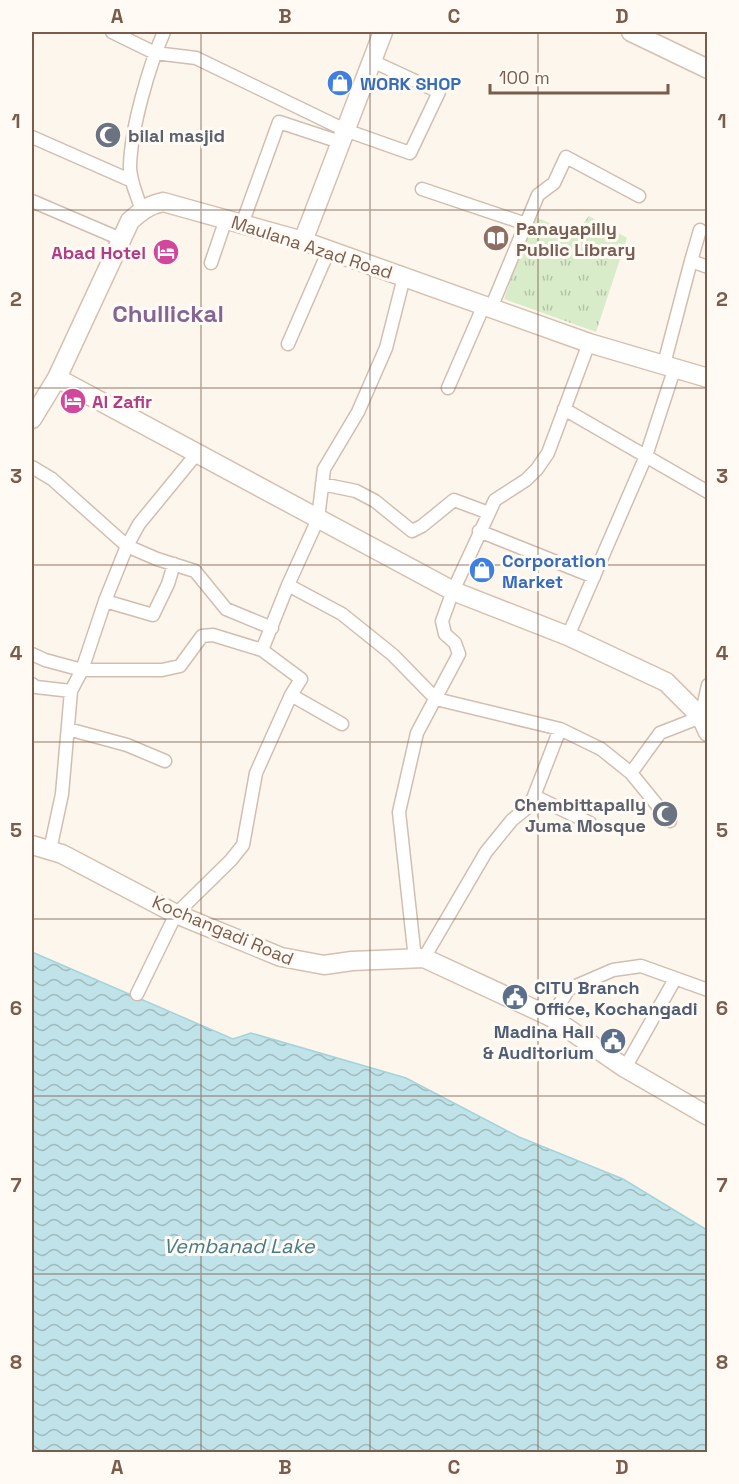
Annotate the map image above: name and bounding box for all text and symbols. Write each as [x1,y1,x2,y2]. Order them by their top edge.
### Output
text: A [111,3,124,29]
text: B [278,3,292,29]
text: C [448,3,461,29]
text: D [615,3,629,29]
scale bar [490,57,668,95]
text: 100 m [499,66,550,89]
shop icon: WORK SHOP [325,68,355,98]
place label: WORK SHOP [360,72,461,95]
text: 1 [11,108,21,134]
text: 1 [717,108,727,134]
mosque icon: bilal masjid [93,120,123,150]
place label: bilal masjid [128,124,225,147]
street label: Maulana Azad Road [228,210,396,284]
place label: Panayapilly Public Library [516,217,636,261]
library icon: Panayapilly Public Library [481,223,511,253]
hotel icon: Abad Hotel [151,237,181,267]
place label: Abad Hotel [51,241,146,264]
text: 2 [10,286,22,312]
text: 2 [716,286,728,312]
district label: Chullickal [112,298,224,329]
hotel icon: Al Zafir [58,386,88,416]
place label: Al Zafir [92,390,152,413]
text: 3 [10,463,22,489]
text: 3 [716,463,728,489]
place label: Corporation Market [502,549,606,593]
shop icon: Corporation Market [467,555,497,585]
text: 4 [10,640,23,666]
text: 4 [716,640,729,666]
place label: Chembittapally Juma Mosque [514,793,646,837]
mosque icon: Chembittapally Juma Mosque [650,799,680,829]
text: 5 [10,817,22,843]
text: 5 [716,817,728,843]
street label: Kochangadi Road [149,890,297,970]
place label: CITU Branch Office, Kochangadi [534,976,697,1020]
public building icon: CITU Branch Office, Kochangadi [500,982,530,1012]
text: 6 [10,995,22,1021]
text: 6 [716,995,728,1021]
place label: Madina Hall & Auditorium [483,1020,594,1064]
public building icon: Madina Hall & Auditorium [598,1026,628,1056]
text: 7 [10,1172,22,1198]
text: 7 [716,1172,728,1198]
water label: Vembanad Lake [163,1233,316,1259]
text: 8 [10,1349,22,1375]
text: 8 [716,1349,728,1375]
text: A [111,1454,124,1480]
text: B [278,1454,292,1480]
text: C [448,1454,461,1480]
text: D [615,1454,629,1480]

